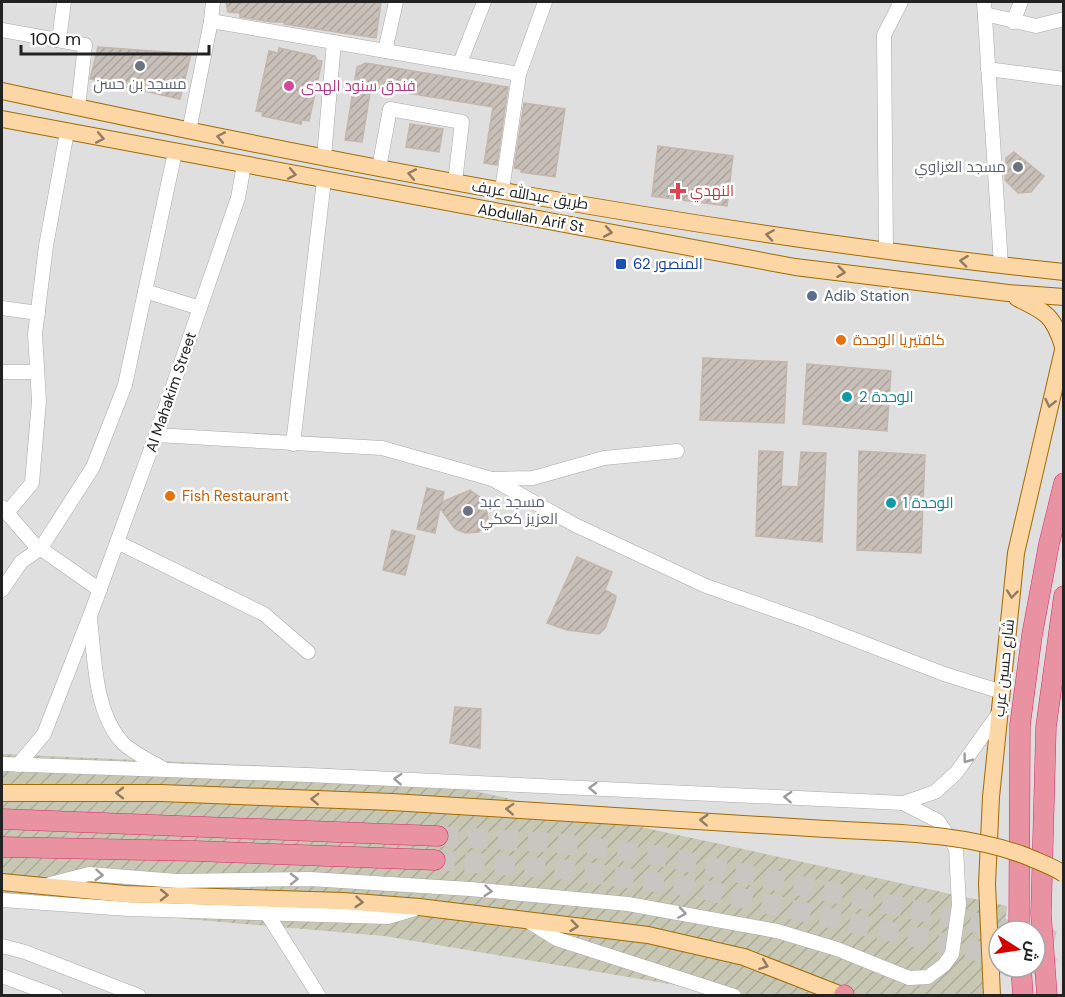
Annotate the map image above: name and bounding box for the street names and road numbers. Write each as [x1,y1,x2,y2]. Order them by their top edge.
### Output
street label: طريق عبدالله عريف [470,176,590,214]
street label: Abdullah Arif St [476,199,586,237]
street label: Al Mahakim Street [141,329,201,455]
street label: شارع حسين عرب [989,618,1020,718]

